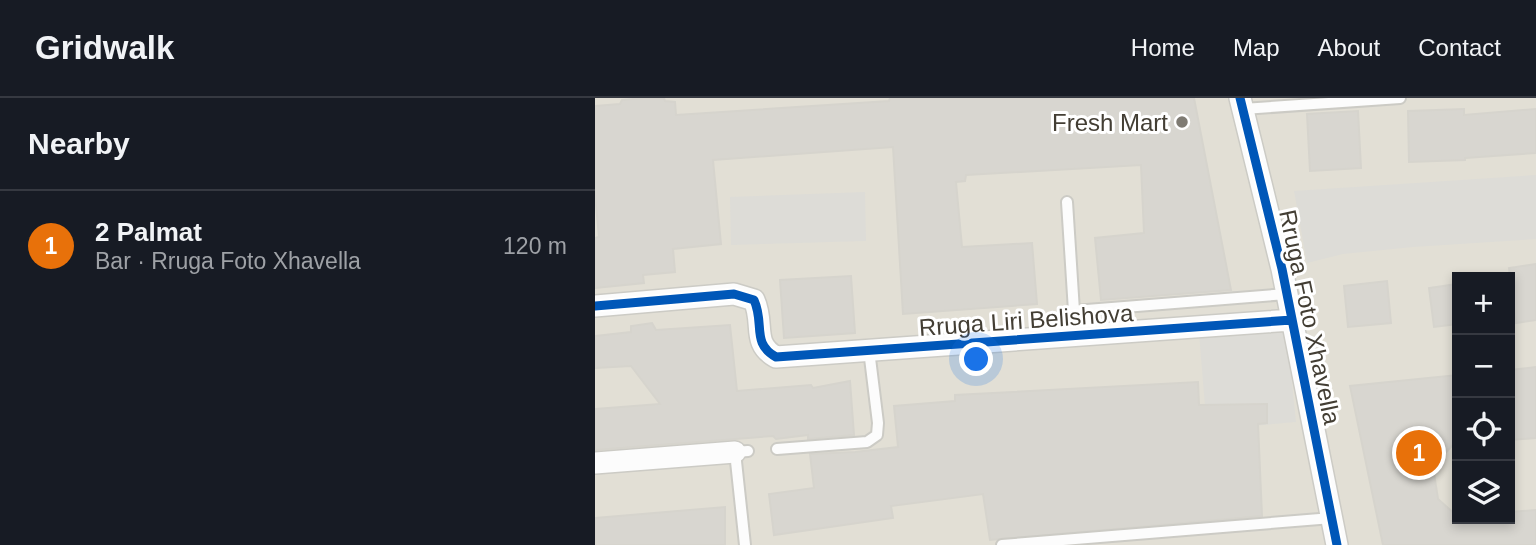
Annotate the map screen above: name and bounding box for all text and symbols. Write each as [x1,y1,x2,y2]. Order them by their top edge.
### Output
text: Gridwalk [35,29,174,66]
text: Home [1131,34,1195,61]
text: Map [1233,34,1280,61]
text: About [1318,34,1380,61]
text: Contact [1418,34,1501,61]
place label: Fresh Mart [1052,109,1168,136]
marker: Fresh Mart [1174,114,1190,130]
text: Nearby [28,127,130,160]
street label: Rruga Foto Xhavella [1274,207,1346,427]
text: 2 Palmat [95,217,202,247]
text: 1 [45,233,57,259]
text: 120 m [503,233,567,259]
text: Bar · Rruga Foto Xhavella [95,248,361,274]
map controls [1452,272,1515,524]
button: + [1452,272,1515,335]
street label: Rruga Liri Belishova [918,299,1135,341]
button: − [1452,335,1515,398]
your location [959,342,993,376]
button: locate [1452,398,1515,461]
pin: 1 [1396,427,1442,479]
button: layers [1452,461,1515,524]

